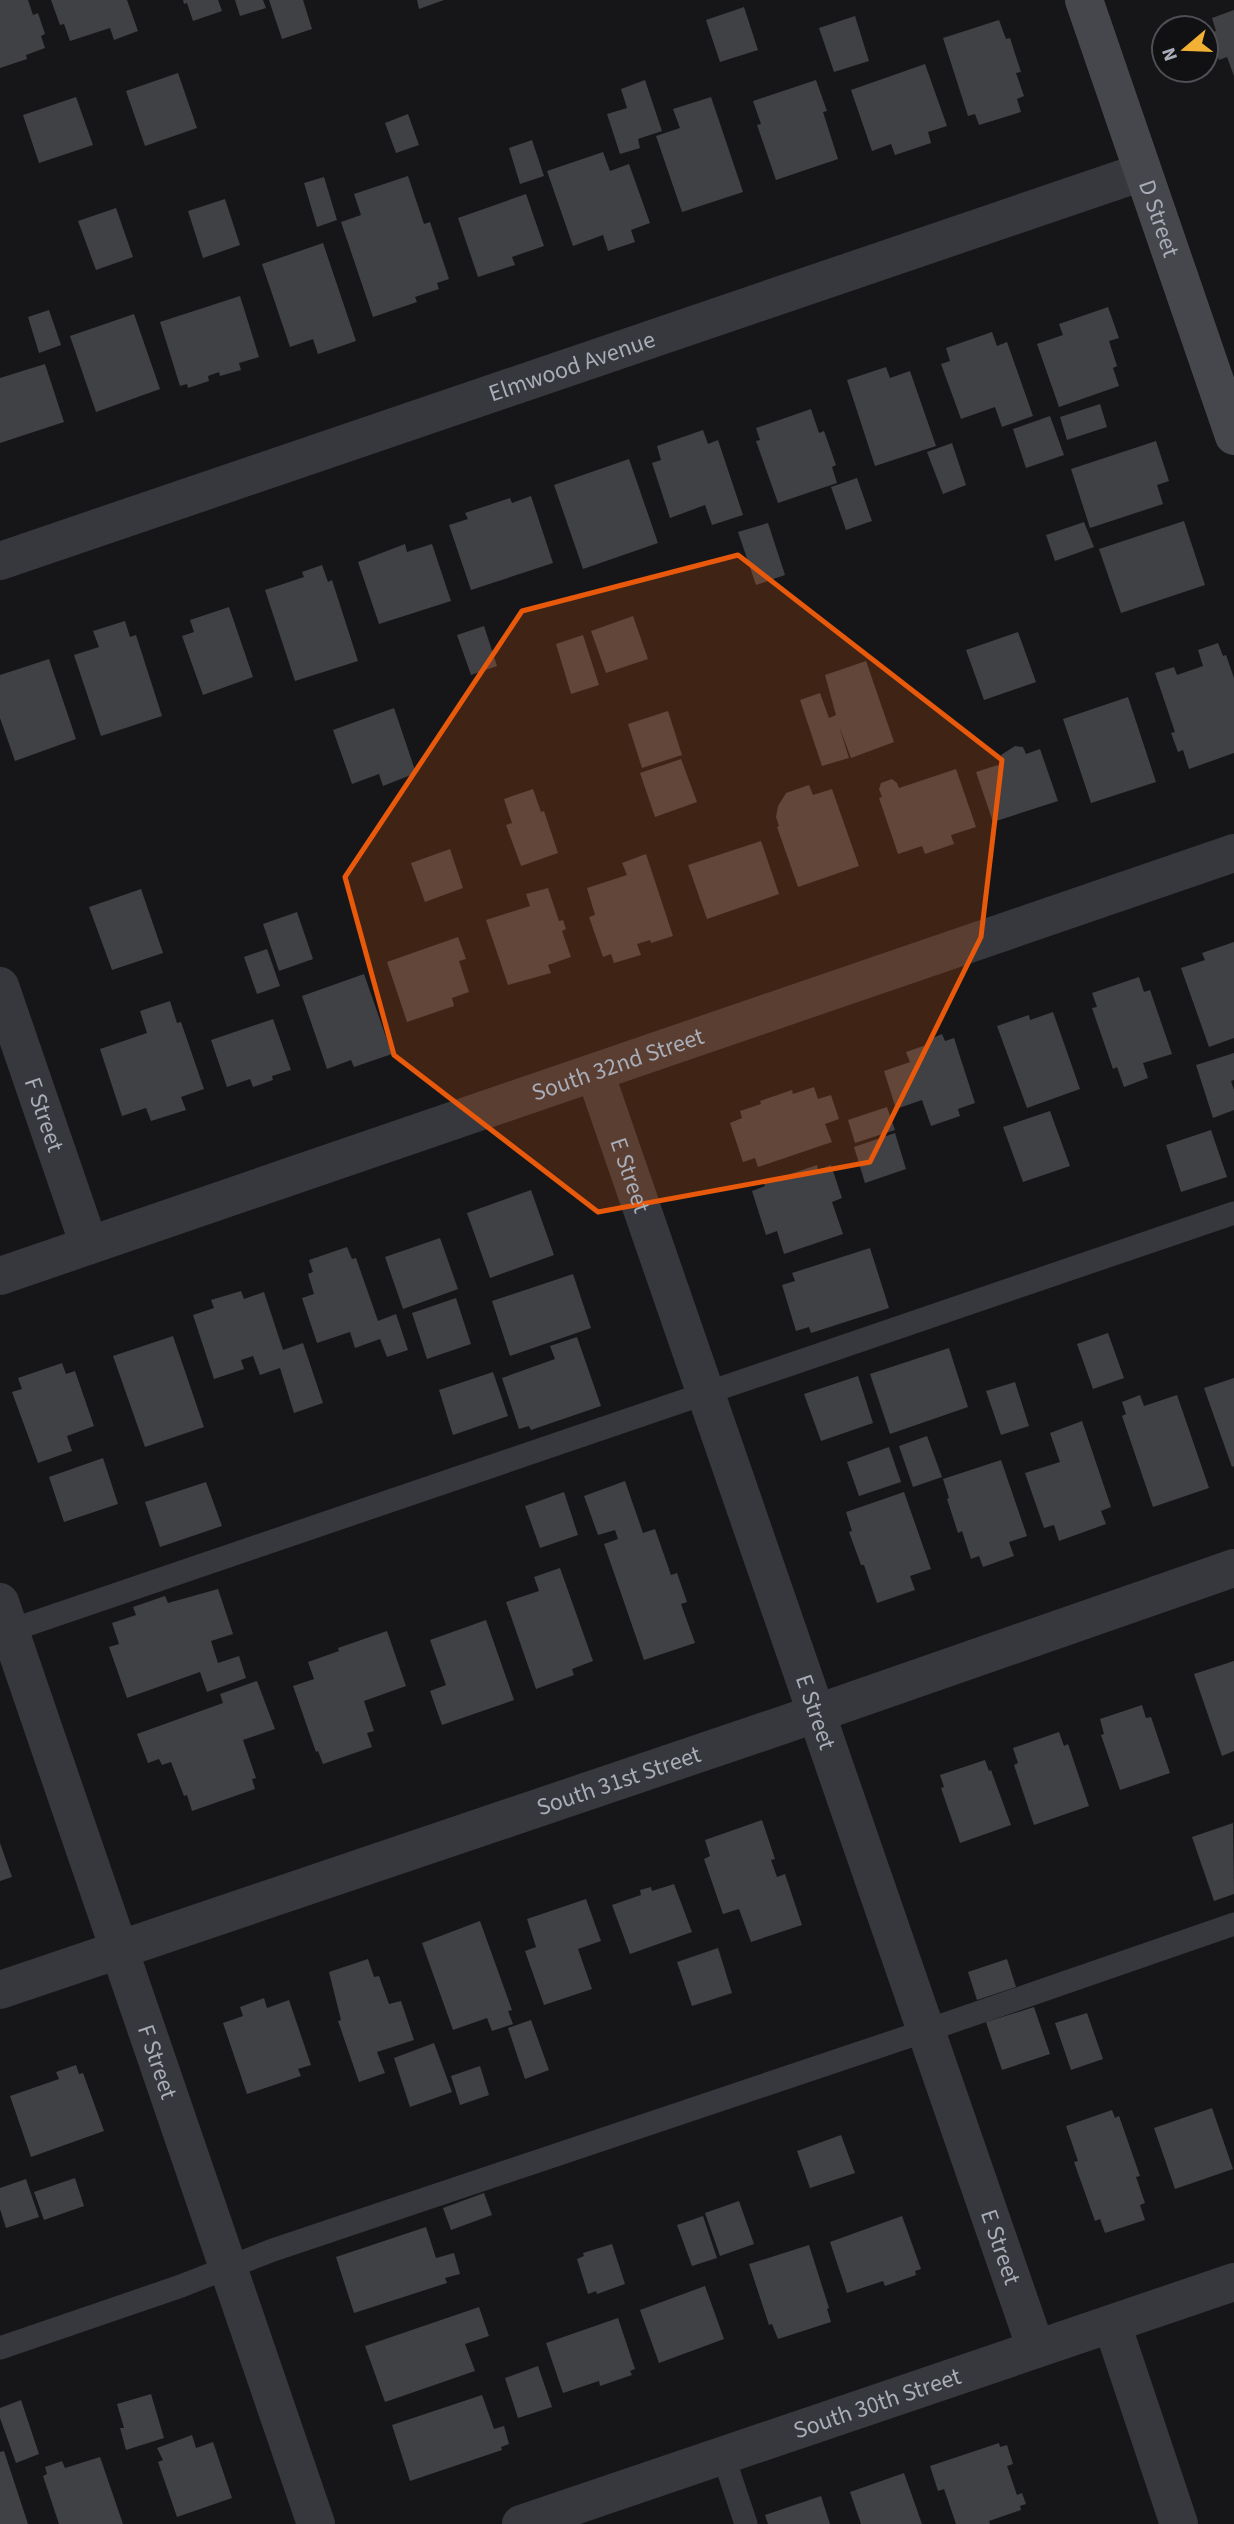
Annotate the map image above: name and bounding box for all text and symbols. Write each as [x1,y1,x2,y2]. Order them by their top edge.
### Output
north arrow [1150,14,1220,84]
text: N [1156,44,1185,64]
street label: D Street [1130,175,1189,262]
street label: Elmwood Avenue [484,322,660,411]
street label: South 32nd Street [527,1018,709,1110]
street label: F Street [15,1073,73,1157]
street label: E Street [601,1133,659,1217]
street label: E Street [787,1670,845,1754]
street label: South 31st Street [532,1737,705,1825]
street label: F Street [129,2020,187,2104]
street label: E Street [971,2204,1030,2289]
street label: South 30th Street [789,2358,966,2448]

